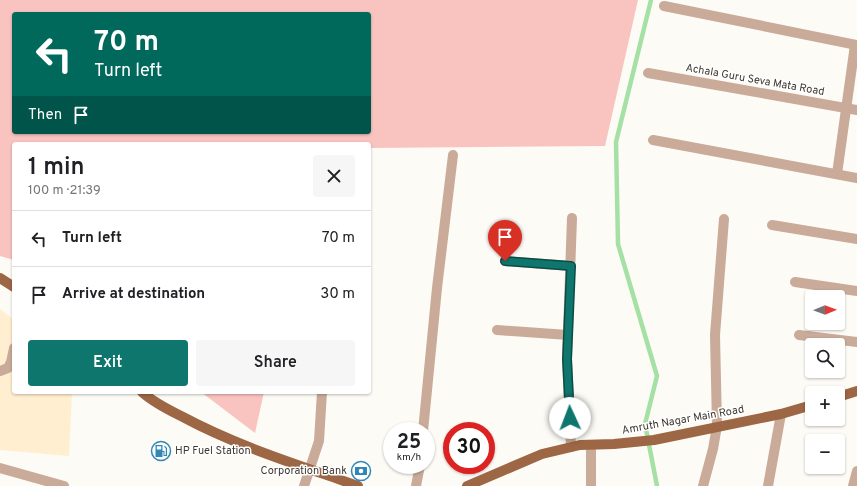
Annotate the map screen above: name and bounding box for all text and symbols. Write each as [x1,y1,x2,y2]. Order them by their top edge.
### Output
text: 70 m [94,25,159,61]
icon: left [28,28,80,80]
text: Turn left [94,60,162,83]
street label: Achala Guru Seva Mata Road [684,61,826,99]
icon: arrive [70,104,92,126]
text: Then [28,106,62,125]
text: 1 min [28,153,85,183]
button: close [313,155,355,197]
text: 100 m · 21:39 [28,183,101,199]
pin [488,220,522,261]
icon: arrive [494,226,516,248]
icon: left [28,228,50,250]
text: Turn left [62,229,122,248]
text: 70 m [322,229,355,248]
icon: arrive [28,284,50,306]
text: Arrive at destination [62,285,205,304]
text: 30 m [320,285,355,304]
north arrow [805,290,845,330]
map controls [805,290,845,474]
button: search [805,338,845,378]
button: Exit [28,340,188,386]
button: Share [196,340,355,386]
button: + [805,386,845,426]
position arrow [549,397,591,439]
street label: Amruth Nagar Main Road [621,402,745,438]
speed limit sign: 30 [443,422,495,474]
text: 25 [397,430,421,456]
button: − [805,434,845,474]
fuel station icon: HP Fuel Station [150,440,172,462]
place label: HP Fuel Station [175,444,251,458]
text: km/h [397,451,421,464]
bank icon: Corporation Bank [350,460,372,482]
place label: Corporation Bank [260,464,347,478]

